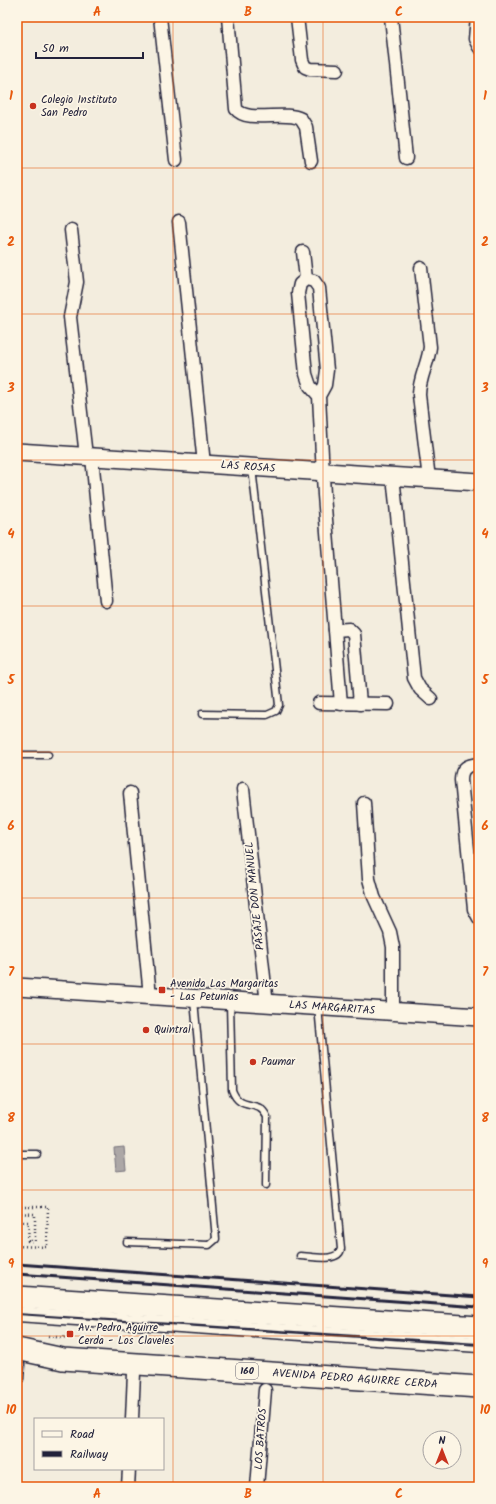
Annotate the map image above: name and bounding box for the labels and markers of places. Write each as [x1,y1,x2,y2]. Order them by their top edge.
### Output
place label: Colegio Instituto San Pedro [41,91,117,122]
marker: Colegio Instituto San Pedro [28,101,38,111]
place label: Avenida Las Margaritas - Las Petunias [170,975,279,1006]
marker: Avenida Las Margaritas - Las Petunias [157,985,167,995]
place label: Quintral [154,1021,191,1039]
marker: Quintral [141,1025,151,1035]
place label: Paumar [261,1053,296,1071]
marker: Paumar [248,1057,258,1067]
place label: Av. Pedro Aguirre Cerda - Los Claveles [78,1319,174,1350]
marker: Av. Pedro Aguirre Cerda - Los Claveles [65,1329,75,1339]

